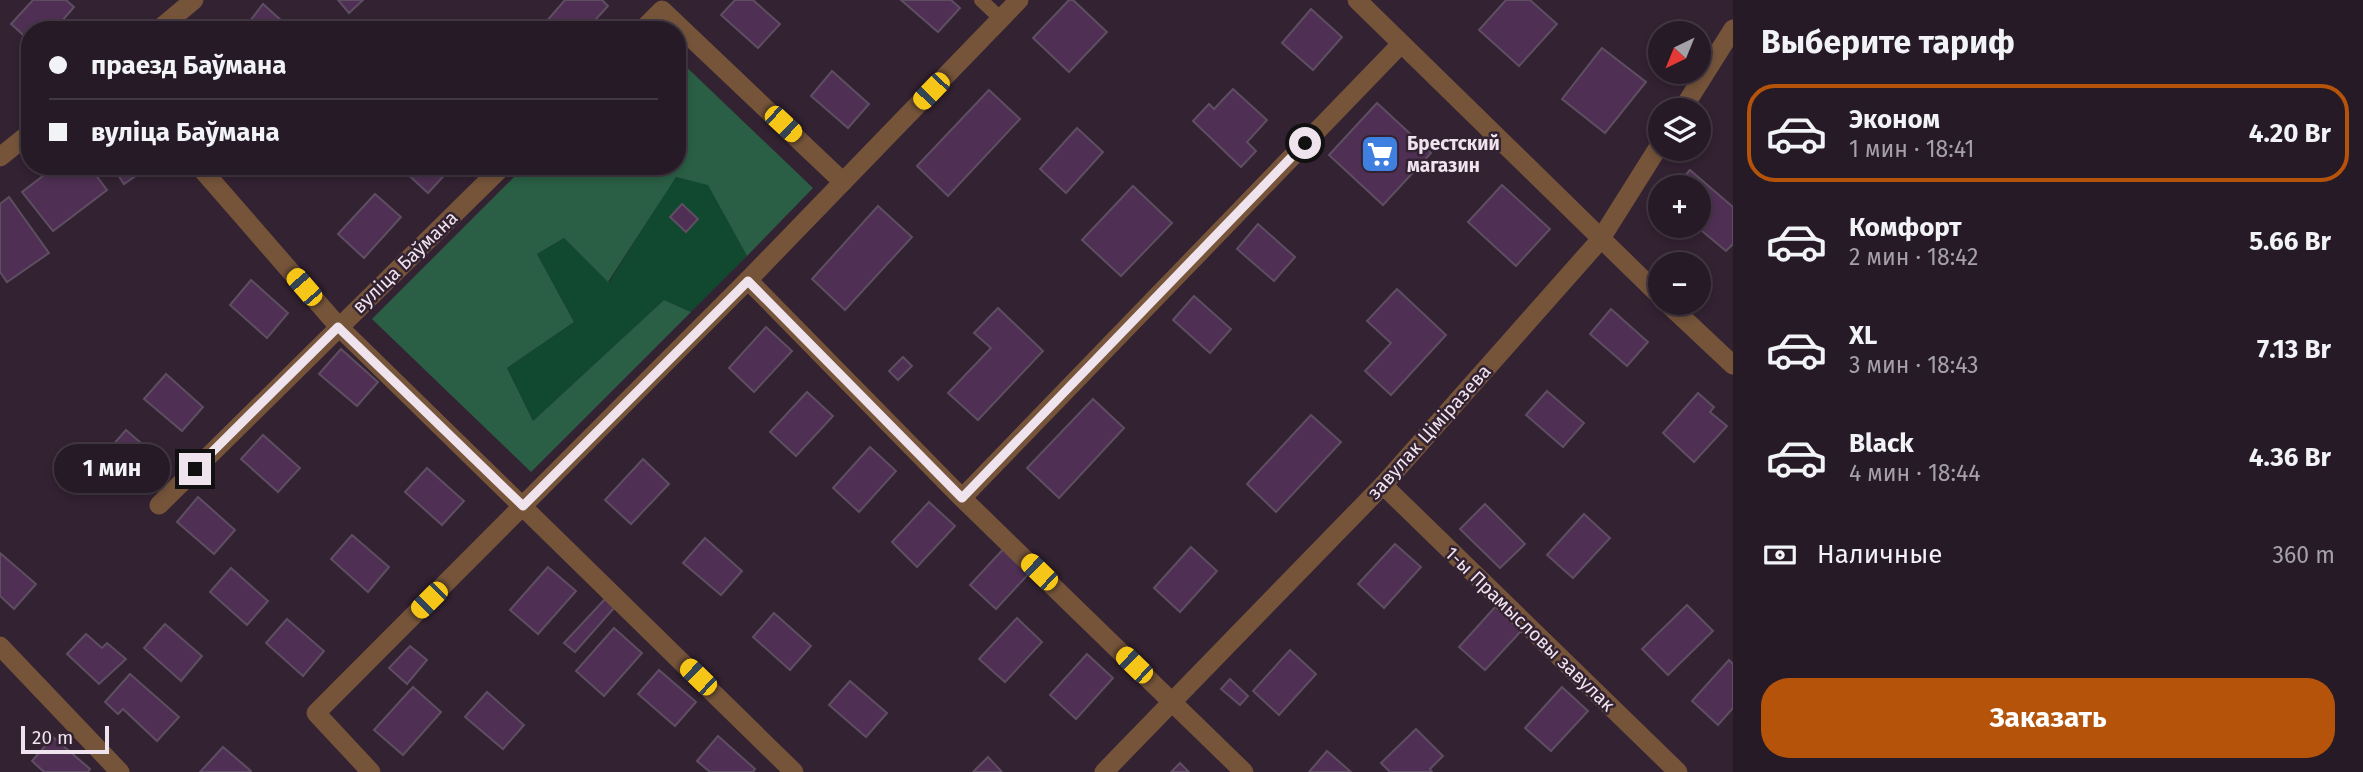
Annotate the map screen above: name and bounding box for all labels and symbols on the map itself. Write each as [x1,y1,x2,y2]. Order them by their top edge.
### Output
north arrow [1648,21,1712,84]
car [909,69,954,113]
car [761,102,806,146]
route start [1289,127,1321,159]
place label: Брестский магазин [1407,132,1500,177]
supermarket icon: Брестский магазин [1359,133,1401,175]
street label: вуліца Баўмана [348,206,462,318]
car [283,264,326,310]
street label: завулак Ціміразева [1362,360,1496,504]
callout: 1 мин [55,444,170,494]
route end [179,453,211,485]
street label: 1-ы Прамысловы завулак [1440,542,1620,716]
car [1017,550,1062,594]
car [407,578,452,622]
car [1112,643,1157,687]
car [676,655,721,699]
scale bar [21,723,108,755]

